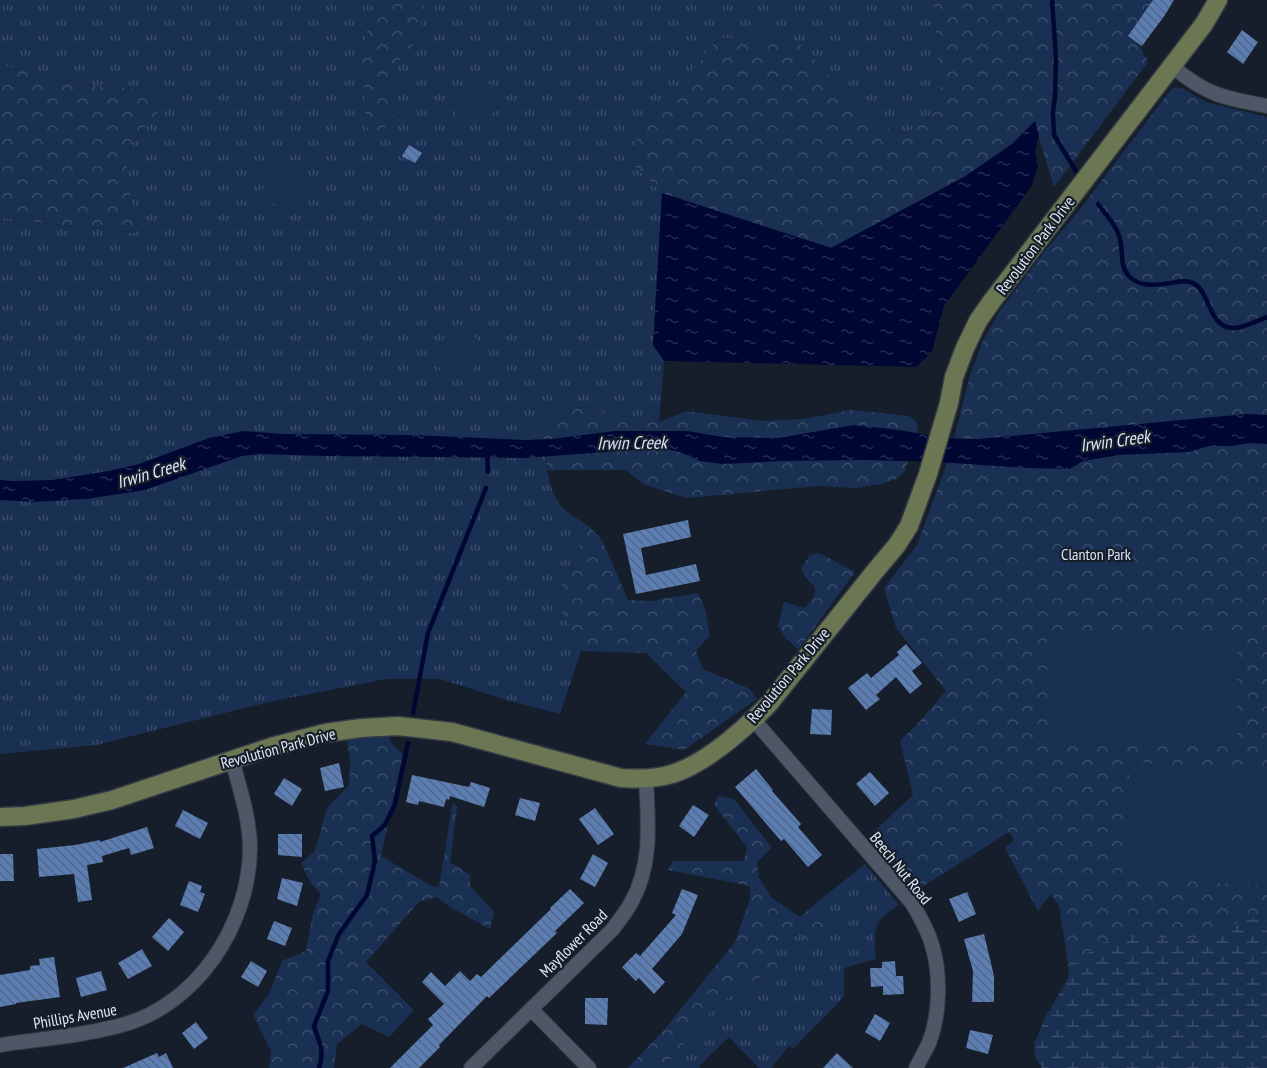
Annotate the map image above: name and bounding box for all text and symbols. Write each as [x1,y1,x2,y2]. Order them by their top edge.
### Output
street label: Revolution Park Drive [991,192,1079,298]
water label: Irwin Creek [1079,424,1153,457]
water label: Irwin Creek [597,430,669,455]
water label: Irwin Creek [114,451,190,493]
park label: Clanton Park [1061,544,1132,564]
street label: Revolution Park Drive [742,623,834,727]
street label: Revolution Park Drive [218,723,338,773]
street label: Beech Nut Road [866,828,936,908]
street label: Mayflower Road [535,905,611,981]
street label: Phillips Avenue [32,999,118,1033]

